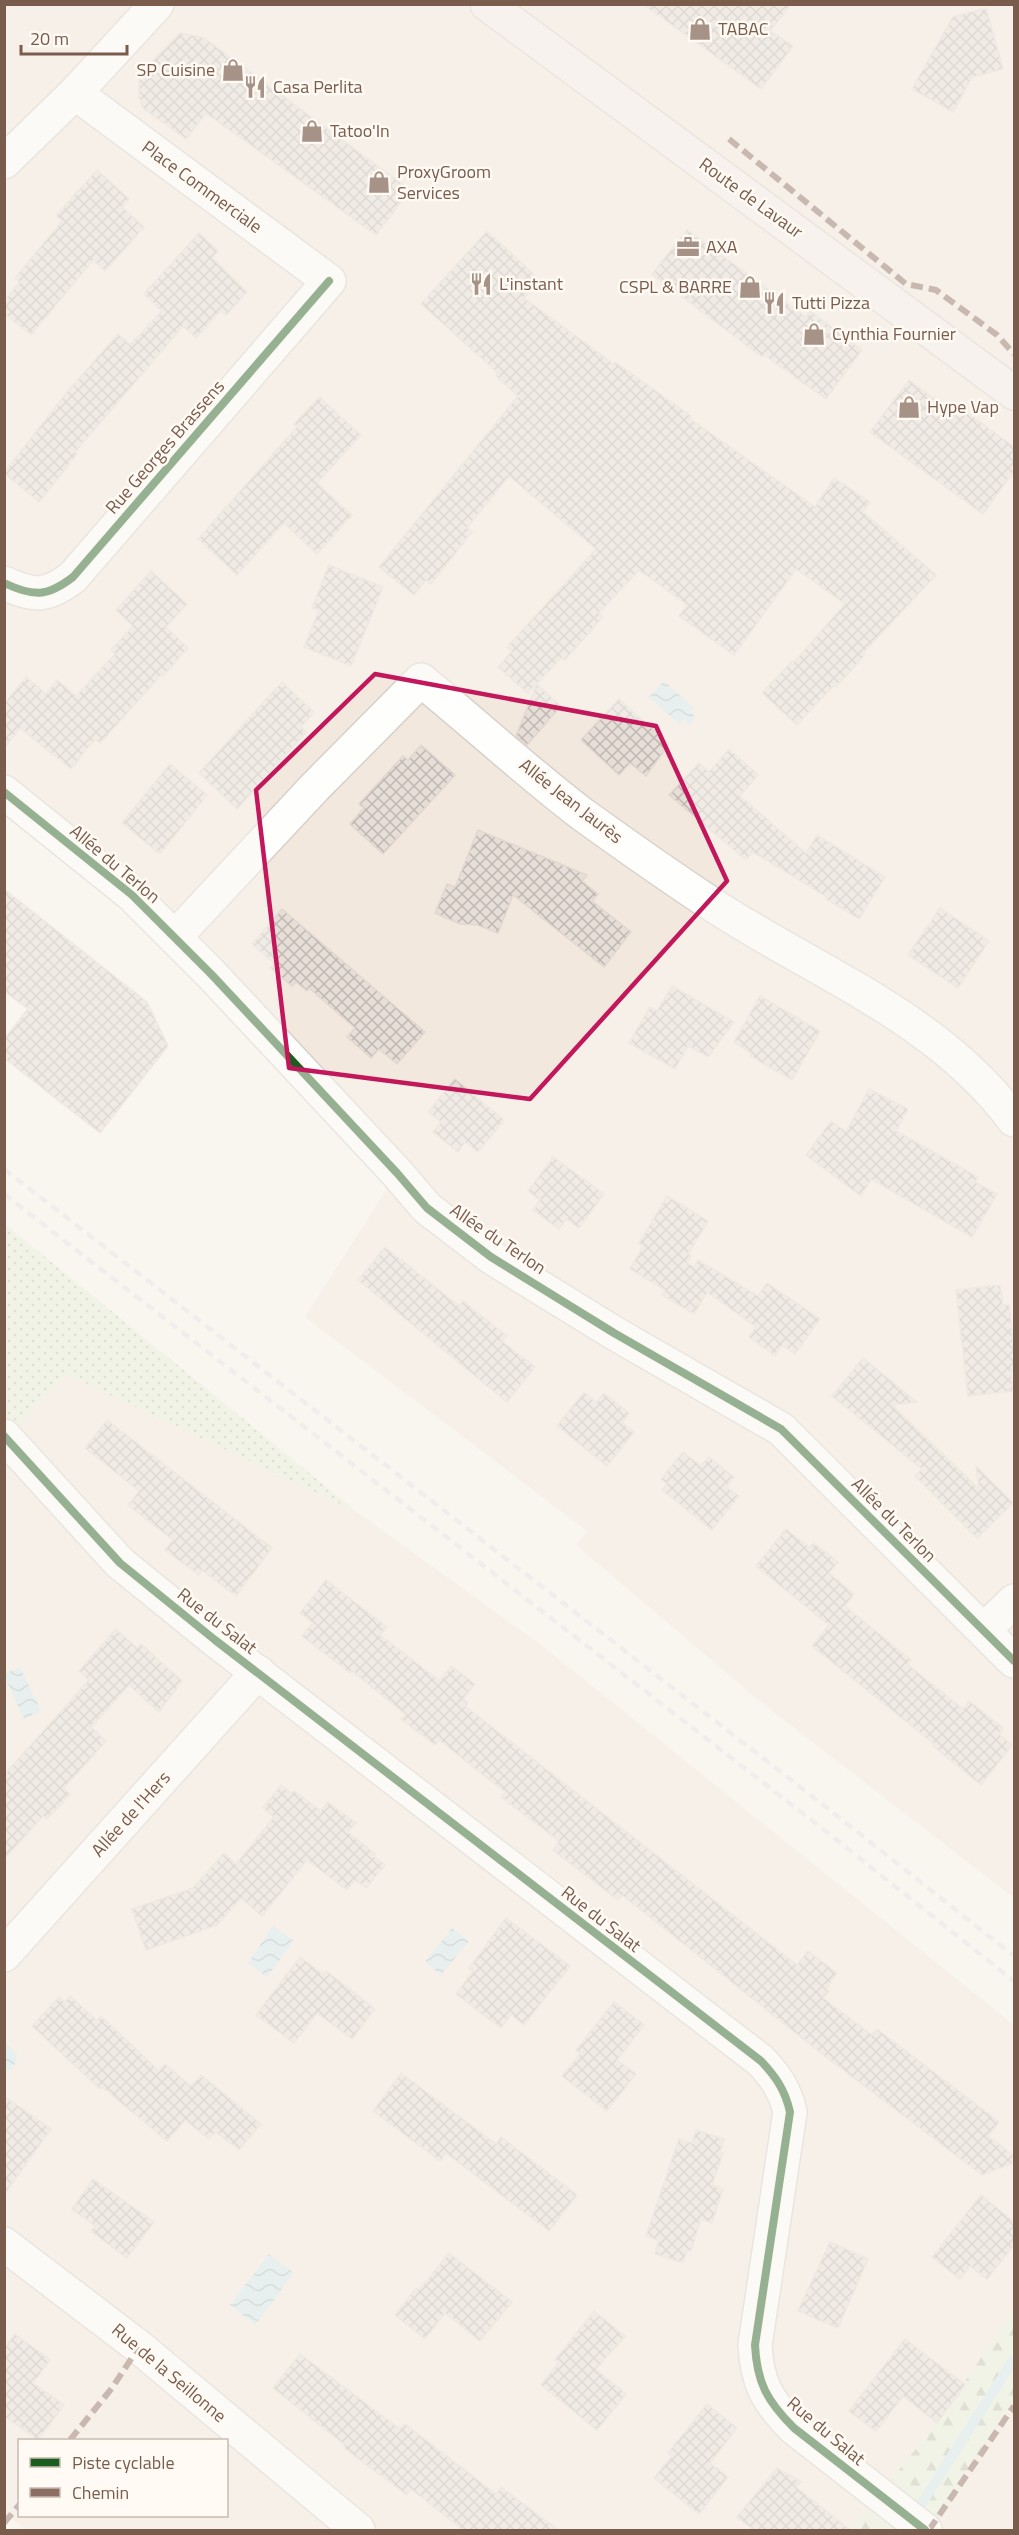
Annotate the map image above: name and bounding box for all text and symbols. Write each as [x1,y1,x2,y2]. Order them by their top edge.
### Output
place label: TABAC [718,15,769,42]
shop icon: TABAC [687,16,713,42]
scale bar [21,18,128,56]
text: 20 m [30,25,69,52]
place label: SP Cuisine [136,56,215,83]
shop icon: SP Cuisine [220,57,246,83]
place label: Casa Perlita [273,73,363,100]
restaurant icon: Casa Perlita [242,74,268,100]
place label: Tatoo'In [330,117,390,144]
shop icon: Tatoo'In [299,118,325,144]
street label: Place Commerciale [136,134,268,240]
street label: Route de Lavaur [694,151,809,245]
place label: ProxyGroom Services [397,158,491,206]
shop icon: ProxyGroom Services [366,169,392,195]
place label: AXA [706,233,738,260]
office icon: AXA [675,234,701,260]
place label: L'instant [499,270,564,297]
restaurant icon: L'instant [468,271,494,297]
place label: CSPL & BARRE [619,273,732,300]
shop icon: CSPL & BARRE [737,274,763,300]
place label: Tutti Pizza [792,289,870,316]
restaurant icon: Tutti Pizza [761,290,787,316]
place label: Cynthia Fournier [832,320,956,347]
shop icon: Cynthia Fournier [801,321,827,347]
street label: Rue Georges Brassens [99,374,231,520]
place label: Hype Vap [927,393,999,420]
shop icon: Hype Vap [896,394,922,420]
street label: Allée Jean Jaurès [514,751,629,850]
street label: Allée du Terlon [64,818,166,910]
street label: Allée du Terlon [445,1196,552,1281]
street label: Allée du Terlon [846,1471,943,1568]
street label: Rue du Salat [172,1581,264,1661]
street label: Allée de l'Hers [85,1765,177,1863]
street label: Rue du Salat [556,1879,648,1959]
street label: Rue de la Seillonne [106,2317,233,2429]
street label: Rue du Salat [781,2390,872,2472]
legend [18,2439,228,2517]
text: Piste cyclable [72,2449,174,2476]
text: Chemin [72,2479,129,2506]

